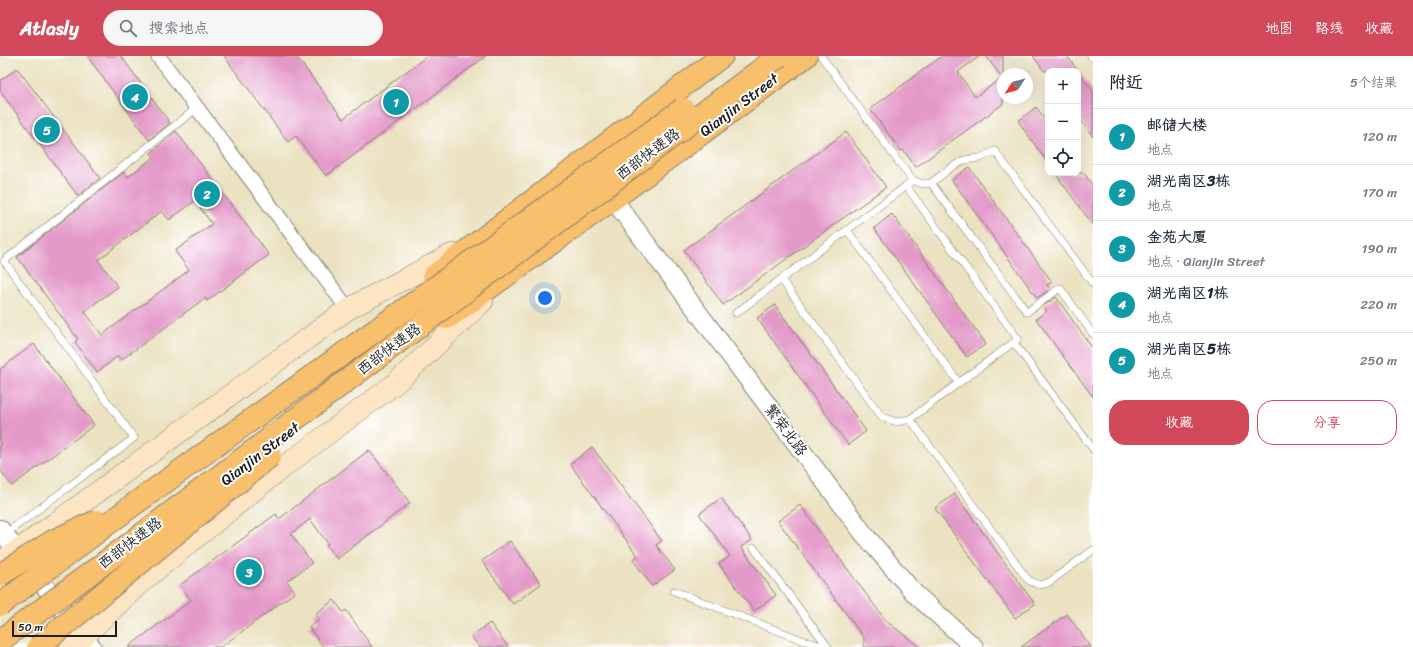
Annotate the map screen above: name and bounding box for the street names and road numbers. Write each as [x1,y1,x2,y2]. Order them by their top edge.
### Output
street label: Qianjin Street [694,66,785,144]
street label: 西部快速路 [610,121,686,187]
street label: 西部快速路 [351,316,427,382]
street label: 繁荣北路 [758,398,814,462]
street label: Qianjin Street [215,415,306,493]
street label: 西部快速路 [92,510,168,576]

